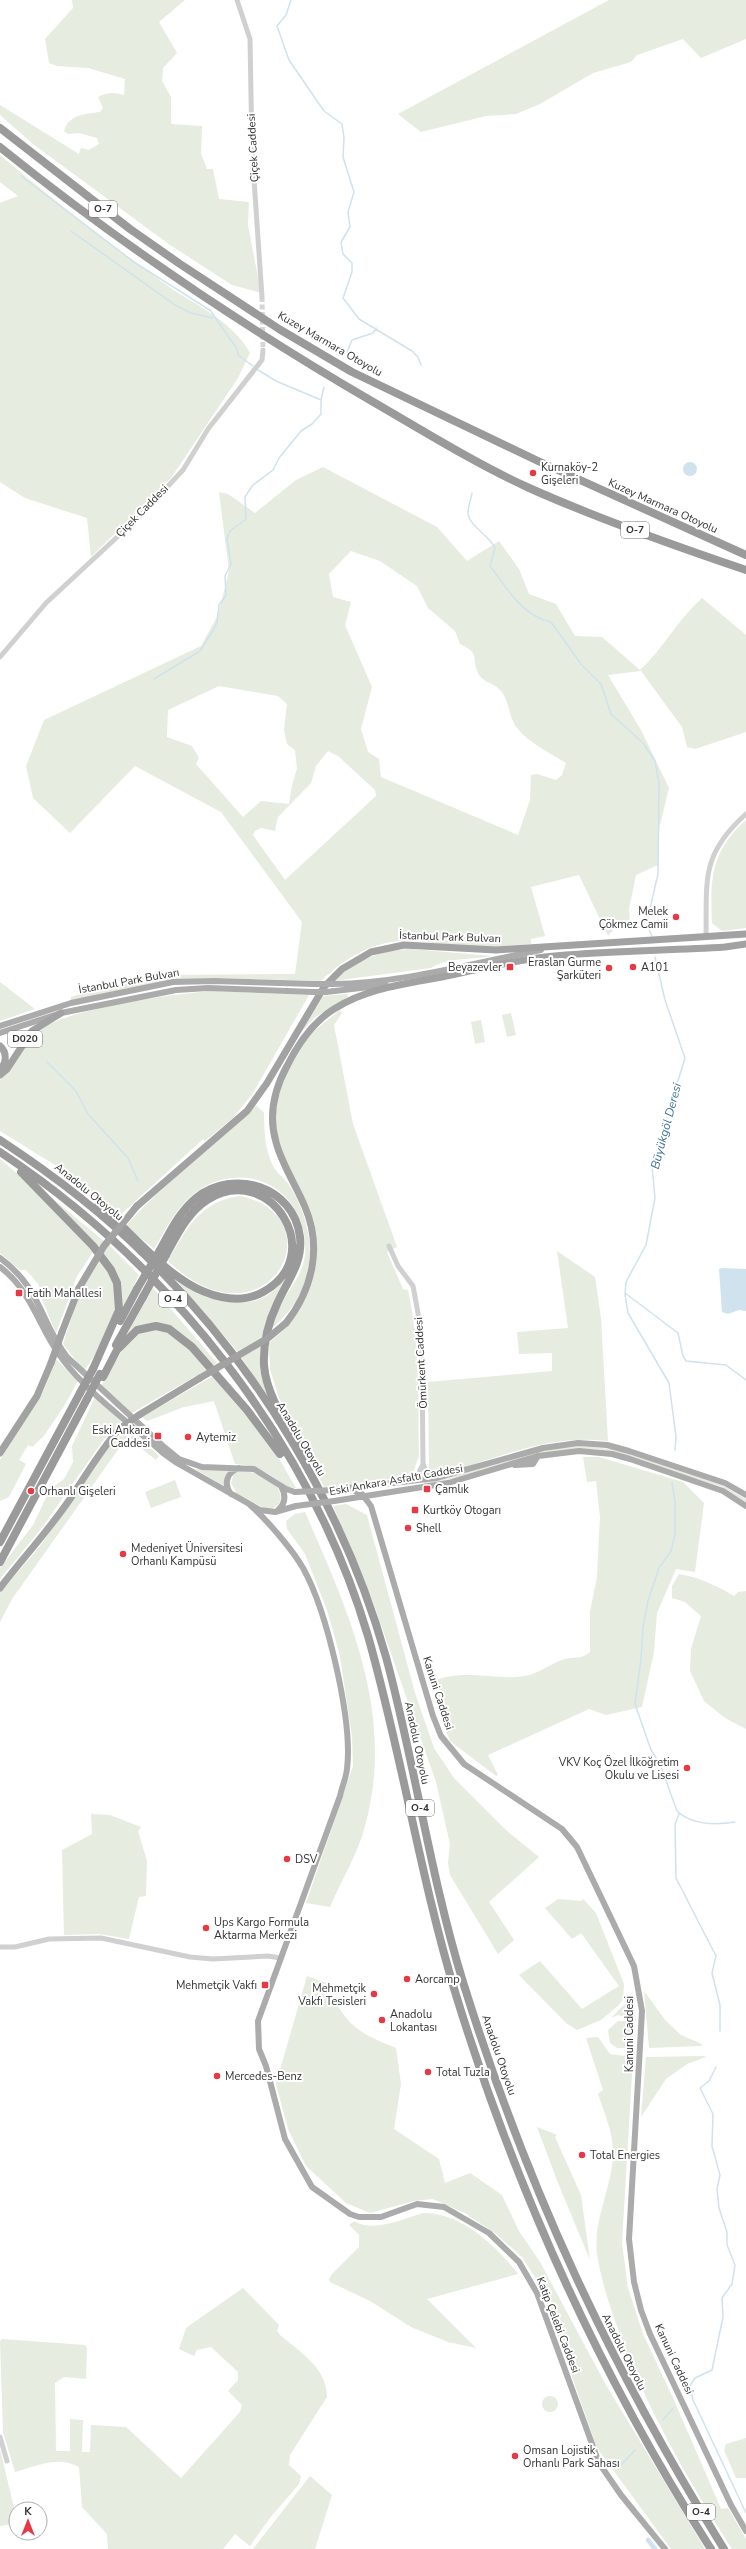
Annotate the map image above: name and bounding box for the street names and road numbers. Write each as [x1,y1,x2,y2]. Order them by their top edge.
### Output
street label: Çiçek Caddesi [244,113,262,183]
road number: O-7 [89,201,117,217]
street label: Kuzey Marmara Otoyolu [275,308,385,380]
street label: Kuzey Marmara Otoyolu [606,475,720,537]
street label: Çiçek Caddesi [112,481,172,541]
road number: O-7 [621,522,649,538]
street label: İstanbul Park Bulvarı [399,928,501,946]
street label: İstanbul Park Bulvarı [77,965,181,997]
road number: D020 [8,1031,42,1047]
street label: Anadolu Otoyolu [52,1160,126,1224]
road number: O-4 [159,1291,187,1307]
street label: Ömürkent Caddesi [411,1317,431,1409]
street label: Anadolu Otoyolu [273,1399,329,1479]
street label: Eski Ankara Asfaltı Caddesi [328,1461,464,1499]
street label: Kanuni Caddesi [419,1654,457,1732]
street label: Anadolu Otoyolu [401,1700,433,1786]
road number: O-4 [406,1800,434,1816]
street label: Kanuni Caddesi [622,1996,637,2072]
street label: Anadolu Otoyolu [478,2013,520,2097]
street label: Katip Çelebi Caddesi [533,2275,583,2375]
street label: Anadolu Otoyolu [598,2311,650,2393]
street label: Kanuni Caddesi [651,2321,697,2397]
road number: O-4 [687,2504,715,2520]

